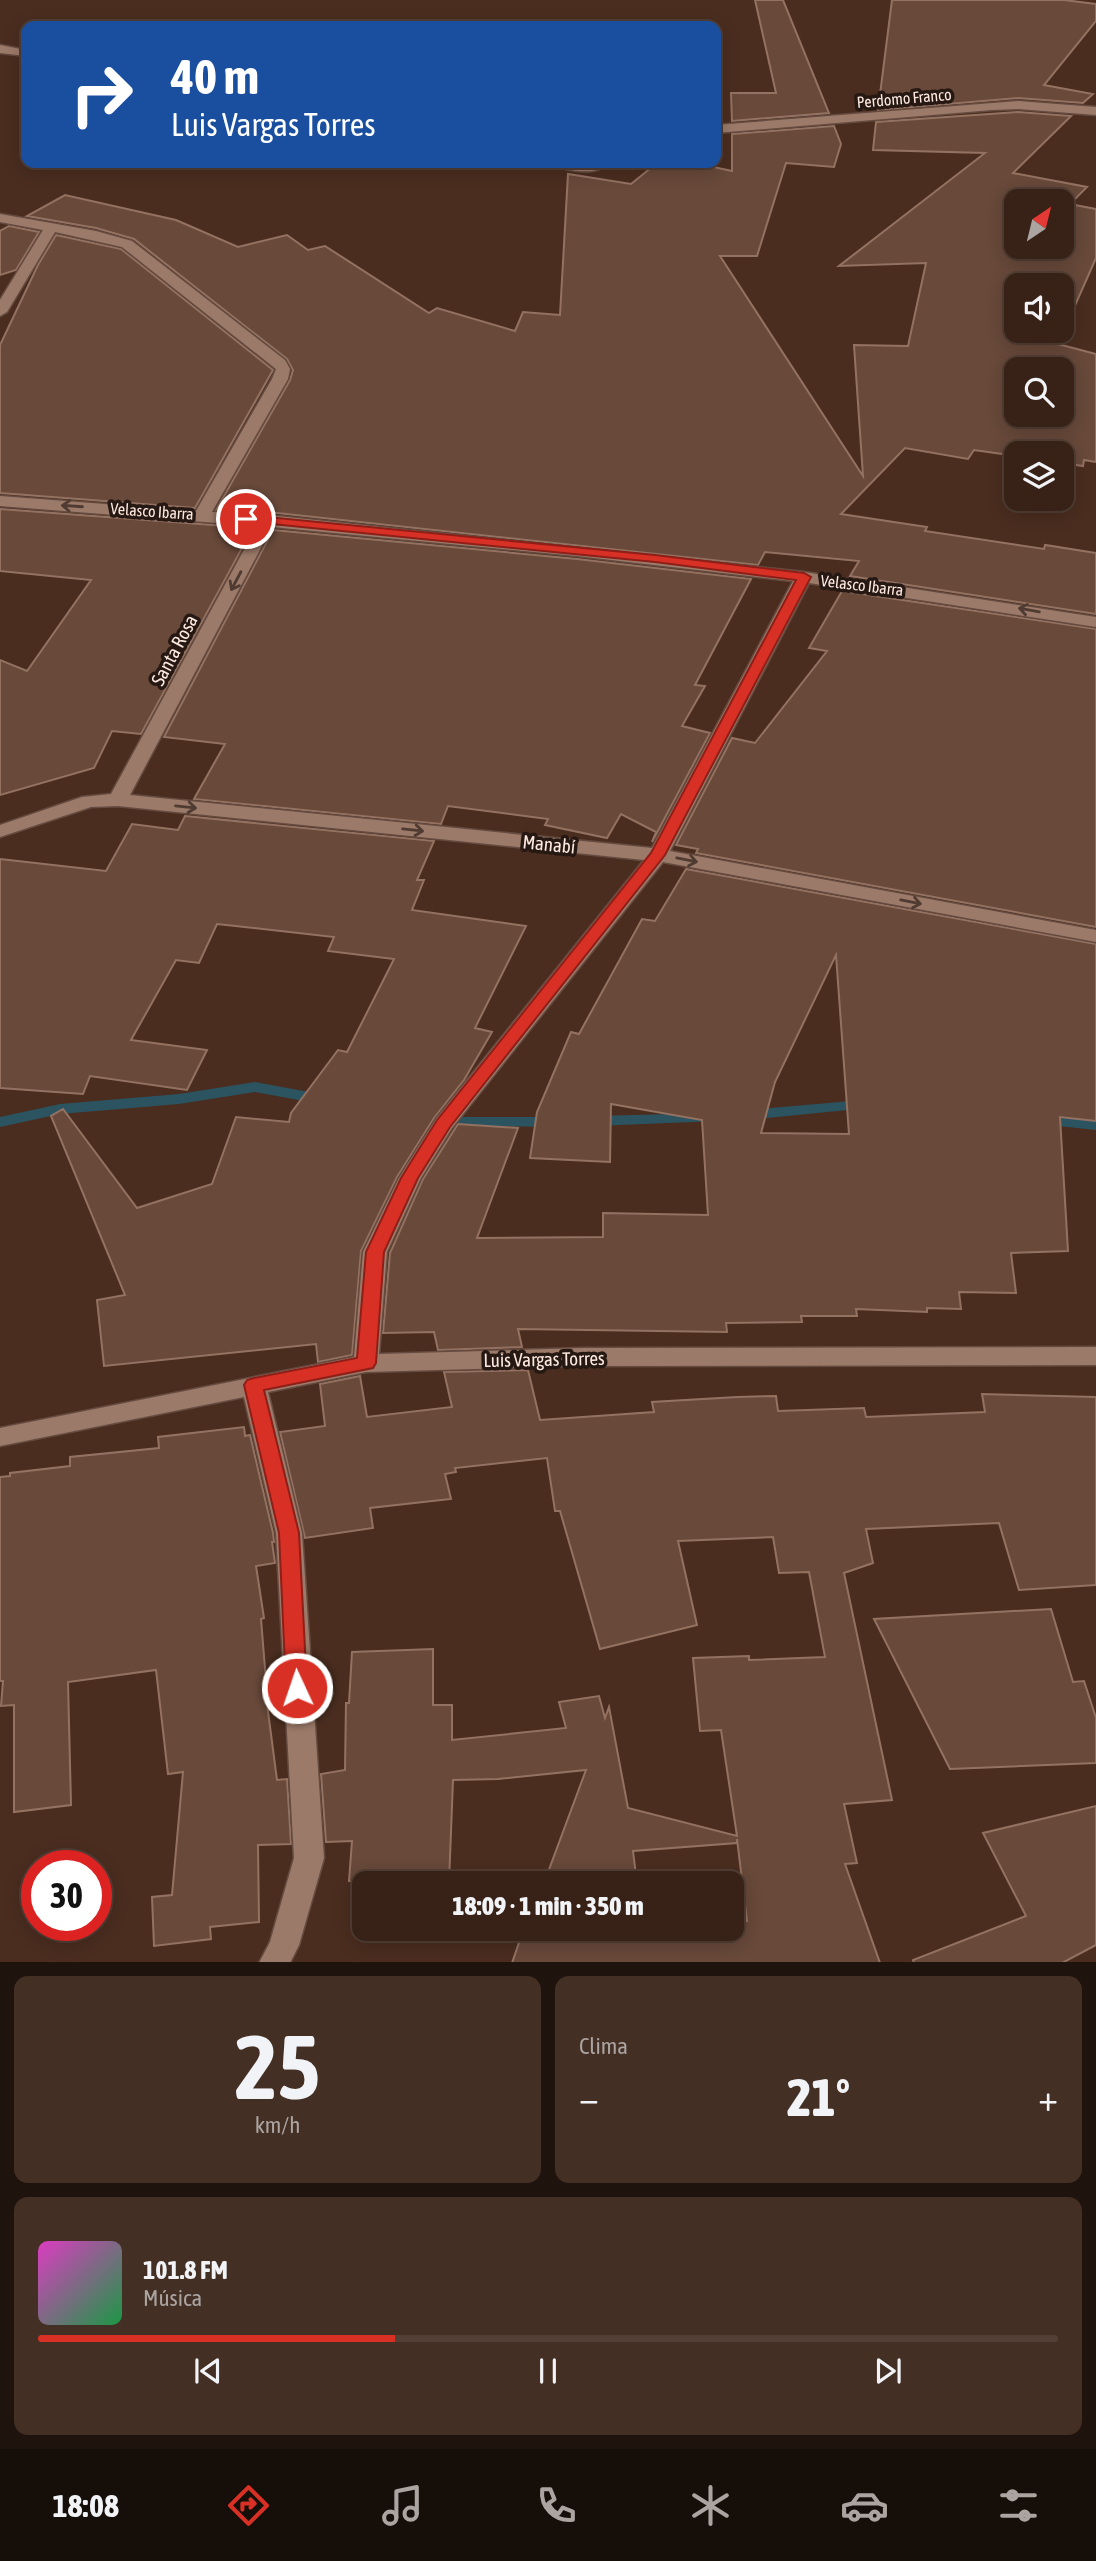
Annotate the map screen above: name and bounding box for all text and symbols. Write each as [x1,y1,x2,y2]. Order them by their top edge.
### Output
text: 40 m [171,48,259,104]
icon: right [56,49,147,140]
street label: Perdomo Franco [856,85,952,111]
text: Luis Vargas Torres [171,106,376,143]
north arrow [1004,189,1074,259]
map controls [1004,189,1074,511]
button: sound [1004,273,1074,343]
button: search [1004,357,1074,427]
button: layers [1004,441,1074,511]
pin [216,489,276,549]
one-way arrow [61,499,84,512]
street label: Velasco Ibarra [110,499,194,523]
icon: arrive [227,500,265,538]
one-way arrow [228,570,242,591]
street label: Velasco Ibarra [820,571,904,599]
one-way arrow [1018,602,1041,616]
street label: Santa Rosa [146,611,202,689]
one-way arrow [174,801,197,814]
one-way arrow [401,824,423,837]
street label: Manabí [521,830,577,858]
one-way arrow [675,854,698,867]
one-way arrow [899,895,922,909]
street label: Luis Vargas Torres [483,1347,605,1371]
position arrow [260,1651,334,1725]
speed limit sign: 30 [21,1850,112,1941]
text: 18:09 · 1 min · 350 m [452,1891,644,1921]
text: 25 [235,2014,320,2118]
text: Clima [579,2033,628,2059]
text: 21° [787,2067,850,2127]
text: − [579,2076,599,2119]
text: + [1038,2076,1058,2119]
text: km/h [255,2112,300,2138]
text: 101.8 FM [143,2255,228,2285]
text: Música [143,2285,202,2311]
icon: previous [189,2352,227,2390]
icon: pause [529,2352,567,2390]
icon: next [869,2352,907,2390]
icon: directions [224,2481,273,2530]
icon: music [378,2481,427,2530]
icon: phone [532,2481,581,2530]
icon: climate [686,2481,735,2530]
icon: car [840,2481,889,2530]
icon: filters [994,2481,1043,2530]
text: 18:08 [53,2487,119,2524]

